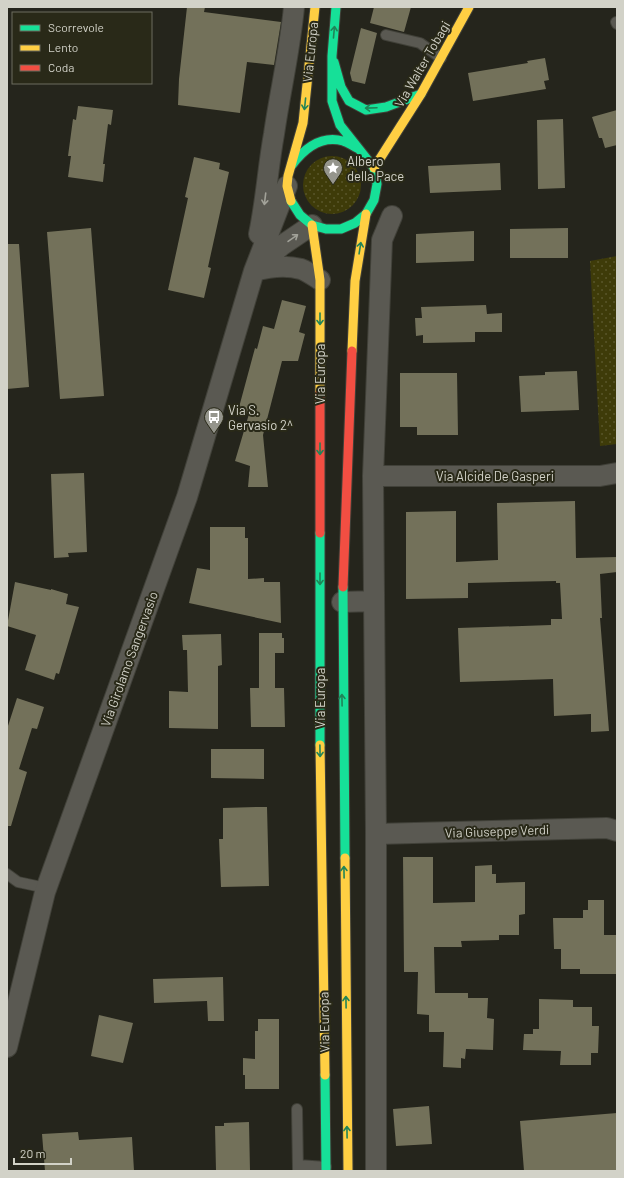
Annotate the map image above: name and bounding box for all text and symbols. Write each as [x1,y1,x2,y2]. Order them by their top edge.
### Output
legend [12,12,152,84]
street label: Via Walter Tobagi [391,18,453,110]
text: Scorrevole [48,20,104,34]
street label: Via Europa [299,21,321,83]
one-way arrow [331,26,338,39]
text: Lento [48,40,78,54]
text: Coda [48,60,75,74]
one-way arrow [301,97,308,110]
one-way arrow [365,105,378,112]
place label: Albero della Pace [347,153,404,184]
place icon: Albero della Pace [322,157,344,185]
one-way arrow [261,192,269,205]
one-way arrow [287,234,298,242]
one-way arrow [356,242,364,255]
one-way arrow [316,312,324,325]
street label: Via Europa [312,344,328,404]
place label: Via S. Gervasio 2^ [228,402,293,433]
bus stop icon: Via S. Gervasio 2^ [203,406,225,434]
one-way arrow [316,442,324,455]
street label: Via Alcide De Gasperi [436,468,554,484]
one-way arrow [316,572,324,585]
street label: Via Girolamo Sangervasio [97,589,161,729]
street label: Via Europa [312,668,328,728]
one-way arrow [339,694,346,707]
one-way arrow [316,744,324,757]
street label: Via Giuseppe Verdi [445,821,549,841]
one-way arrow [340,866,348,879]
street label: Via Europa [315,992,333,1052]
one-way arrow [342,996,350,1009]
one-way arrow [343,1126,351,1139]
scale bar [14,1140,71,1166]
text: 20 m [20,1146,46,1160]

